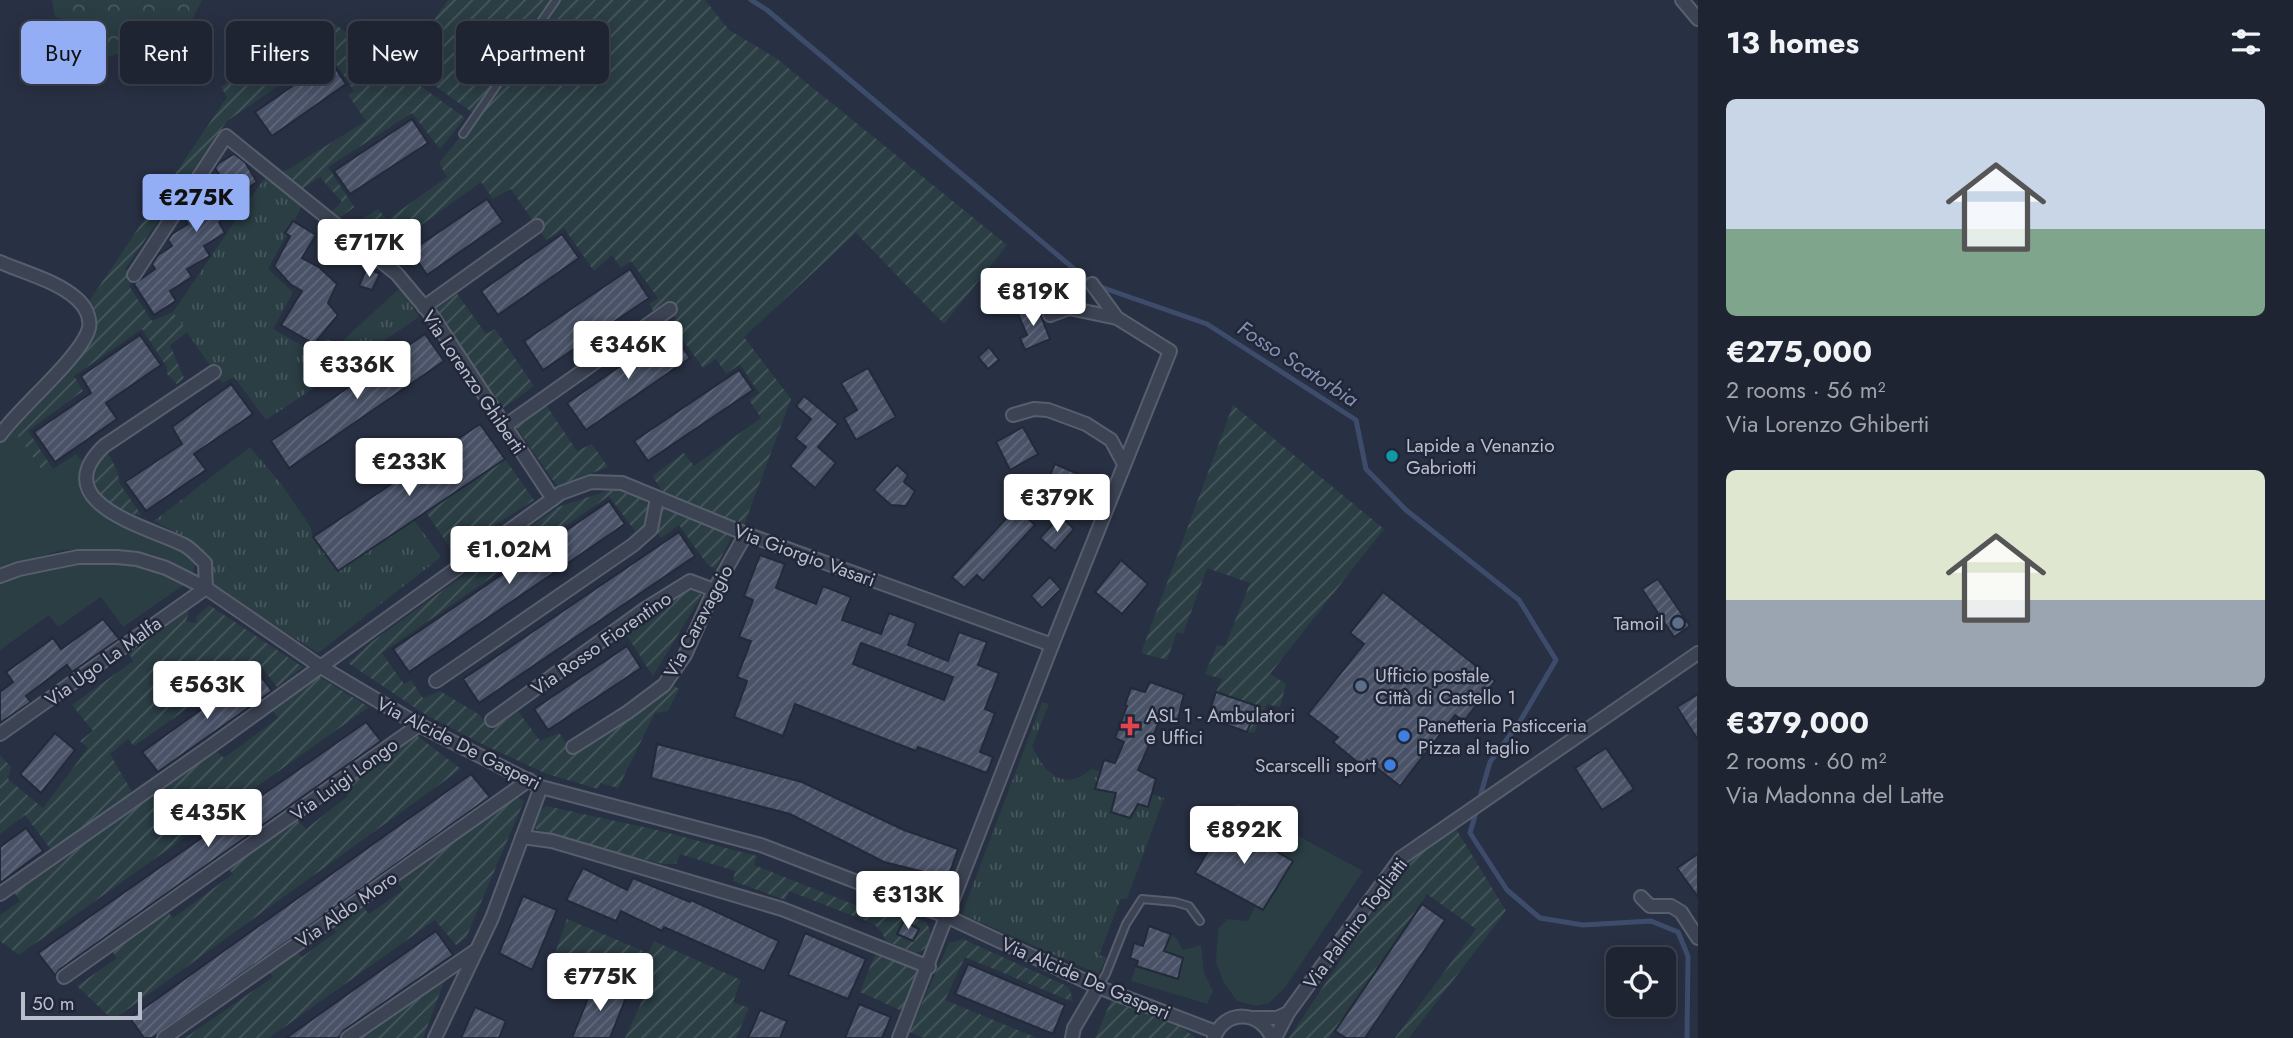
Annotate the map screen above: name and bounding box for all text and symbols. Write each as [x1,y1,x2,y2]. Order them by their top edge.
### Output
chip: Buy [21,21,106,84]
chip: Rent [120,21,212,84]
chip: Filters [226,21,334,84]
chip: New [348,21,442,84]
chip: Apartment [456,21,609,84]
text: 13 homes [1726,21,1859,64]
icon: filters [2227,23,2265,61]
icon: home [1933,144,2059,270]
pin: €275K [147,174,245,234]
text: €275K [159,180,233,214]
pin: €717K [320,219,418,279]
text: €717K [334,225,404,259]
pin: €819K [984,268,1082,328]
text: €819K [997,274,1069,308]
street label: Via Lorenzo Ghiberti [415,305,532,459]
water label: Fosso Scatorbia [1232,314,1365,415]
pin: €346K [579,322,677,381]
text: €346K [590,327,666,361]
text: €275,000 [1726,330,1872,373]
pin: €336K [308,342,406,401]
text: €336K [319,347,395,381]
text: 2 rooms · 56 m² [1726,373,1886,407]
text: Via Lorenzo Ghiberti [1726,407,1929,441]
place label: Lapide a Venanzio Gabriotti [1406,432,1555,481]
pin: €233K [360,438,458,498]
text: €233K [372,444,446,478]
marker: Lapide a Venanzio Gabriotti [1384,448,1400,464]
pin: €379K [1008,475,1106,534]
text: €379K [1020,480,1094,514]
icon: home [1933,515,2059,641]
street label: Via Giorgio Vasari [730,517,879,594]
pin: €1.02M [452,526,566,586]
text: €1.02M [467,532,552,566]
street label: Via Caravaggio [657,560,740,683]
street label: Via Rosso Fiorentino [526,585,677,702]
street label: Via Ugo La Malfa [40,610,167,713]
place label: Tamoil [1613,610,1664,637]
marker: Tamoil [1670,615,1686,631]
pin: €563K [158,662,256,721]
place label: Ufficio postale Città di Castello 1 [1375,662,1516,711]
text: €563K [169,667,245,701]
marker: Ufficio postale Città di Castello 1 [1353,678,1369,694]
street label: Via Alcide De Gasperi [372,690,546,797]
text: €379,000 [1726,701,1869,744]
place label: ASL 1 - Ambulatori e Uffici [1146,702,1295,751]
place label: Panetteria Pasticceria Pizza al taglio [1418,712,1587,761]
marker: ASL 1 - Ambulatori e Uffici [1120,716,1140,736]
marker: Panetteria Pasticceria Pizza al taglio [1396,728,1412,744]
street label: Via Luigi Longo [285,731,404,828]
text: 2 rooms · 60 m² [1726,744,1886,778]
place label: Scarscelli sport [1255,752,1376,779]
marker: Scarscelli sport [1382,757,1398,773]
text: Via Madonna del Latte [1726,778,1944,812]
pin: €435K [159,790,257,849]
text: €435K [170,795,246,829]
pin: €892K [1195,806,1293,866]
text: €892K [1206,812,1282,846]
street label: Via Palmiro Togliatti [1297,852,1414,995]
street label: Via Aldo Moro [290,864,403,954]
pin: €313K [859,872,957,931]
text: €313K [872,877,944,911]
street label: Via Alcide De Gasperi [997,931,1175,1026]
map controls [1606,947,1676,1017]
button: locate [1606,947,1676,1017]
pin: €775K [551,954,649,1013]
text: €775K [563,959,637,993]
scale bar [21,989,142,1021]
text: 50 m [32,990,75,1017]

